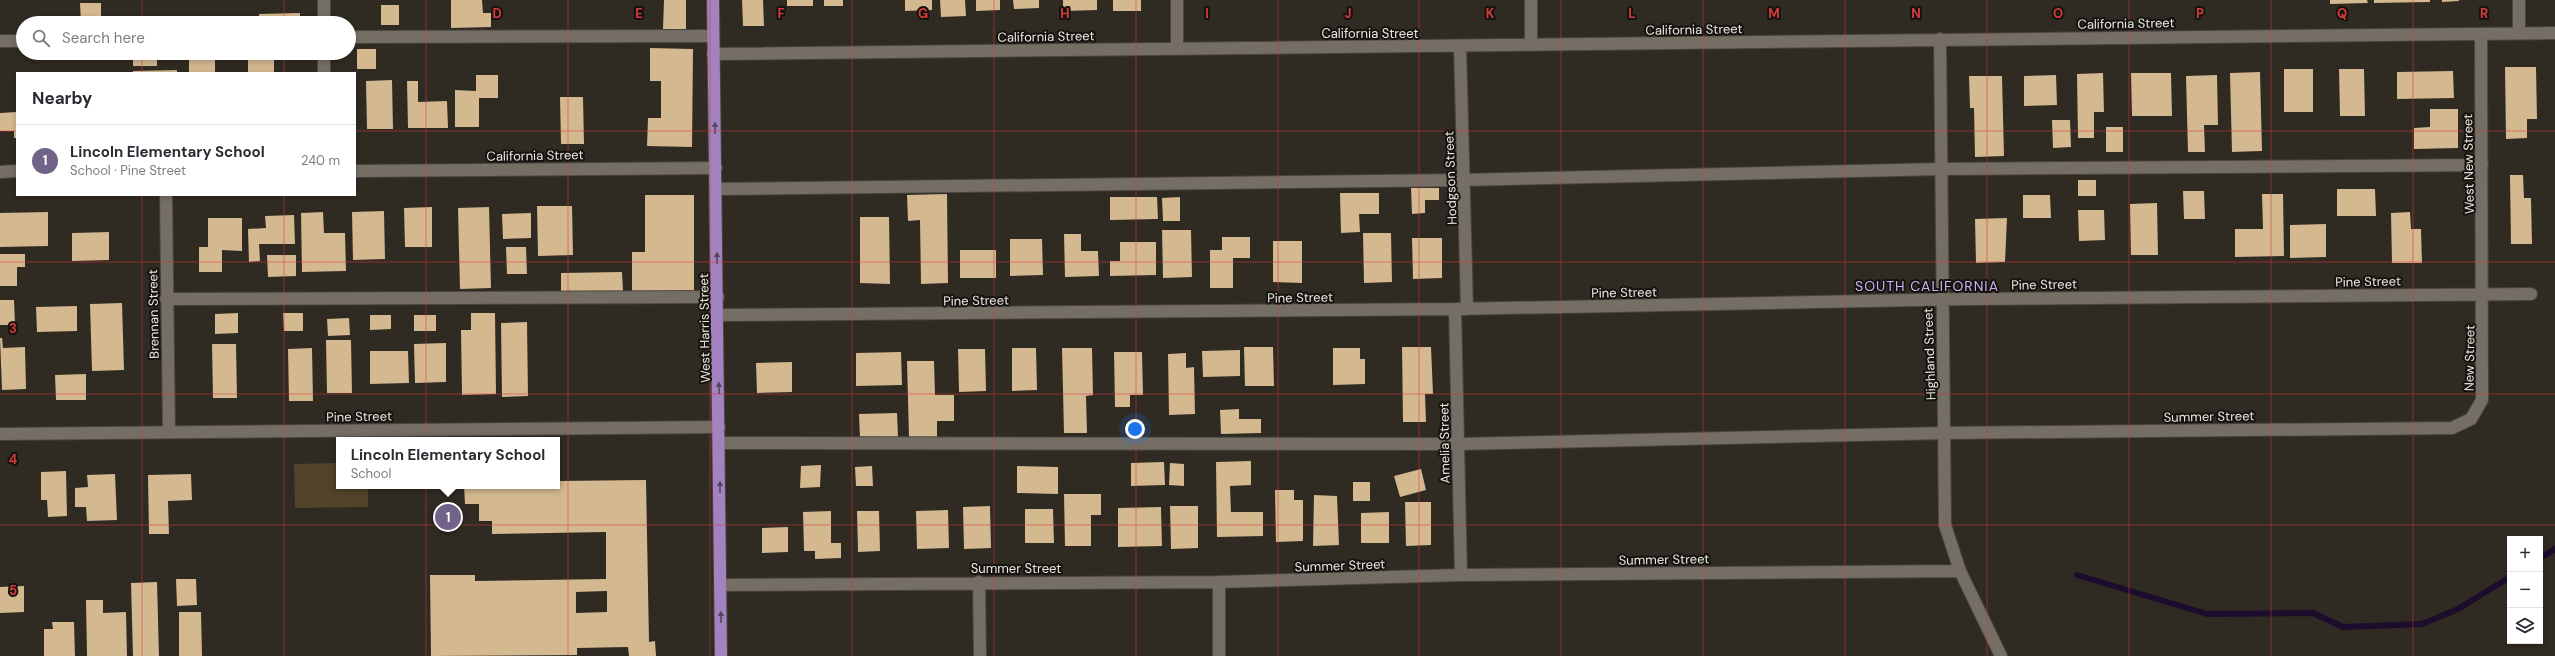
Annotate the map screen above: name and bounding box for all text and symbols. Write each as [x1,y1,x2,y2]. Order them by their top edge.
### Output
text: D [492,5,502,22]
text: E [635,5,643,22]
text: F [777,5,785,22]
text: G [918,5,928,22]
text: H [1060,5,1070,22]
text: I [1205,5,1209,22]
text: J [1344,5,1352,22]
text: K [1486,5,1495,22]
text: L [1628,5,1636,22]
text: M [1768,5,1780,22]
text: N [1911,5,1921,22]
text: O [2053,5,2063,22]
text: P [2196,5,2204,22]
text: Q [2337,5,2347,22]
text: R [2480,5,2488,22]
street label: California Street [2077,14,2175,33]
search box [16,16,356,60]
street label: California Street [1645,20,1743,39]
street label: California Street [1321,25,1419,42]
icon: search [30,27,52,49]
street label: California Street [997,27,1095,46]
text: Search here [62,28,145,48]
text: Nearby [32,87,92,109]
street label: West New Street [2459,114,2478,214]
one-way arrow [712,121,718,134]
street label: Hodgson Street [1440,131,1461,225]
text: Lincoln Elementary School [70,142,265,162]
street label: California Street [486,146,584,165]
text: 1 [43,152,47,169]
text: 240 m [301,152,340,169]
text: School · Pine Street [70,162,186,179]
one-way arrow [714,251,720,264]
street label: Brennan Street [144,269,163,359]
street label: Pine Street [2335,272,2401,291]
street label: West Harris Street [695,273,714,383]
street label: Pine Street [2011,275,2077,294]
district label: SOUTH CALIFORNIA [1855,277,1999,295]
street label: Pine Street [1591,283,1657,302]
street label: Pine Street [1267,288,1333,307]
street label: Pine Street [943,291,1009,310]
street label: Highland Street [1919,307,1940,401]
text: 3 [9,320,17,337]
street label: New Street [2460,325,2479,391]
one-way arrow [716,381,722,394]
street label: Amelia Street [1435,402,1454,484]
street label: Pine Street [326,407,392,426]
street label: Summer Street [2164,407,2254,426]
your location [1125,419,1145,439]
popup [336,437,560,489]
text: Lincoln Elementary School [351,445,545,465]
text: 4 [9,451,17,468]
text: School [351,465,391,482]
one-way arrow [716,481,723,493]
pin: 1 [435,502,461,532]
map controls [2507,536,2543,644]
button: + [2507,536,2543,572]
street label: Summer Street [1619,550,1709,569]
street label: Summer Street [1294,555,1386,576]
street label: Summer Street [971,560,1061,577]
button: − [2507,572,2543,608]
text: 5 [9,582,17,599]
button: layers [2507,608,2543,644]
one-way arrow [718,610,724,623]

